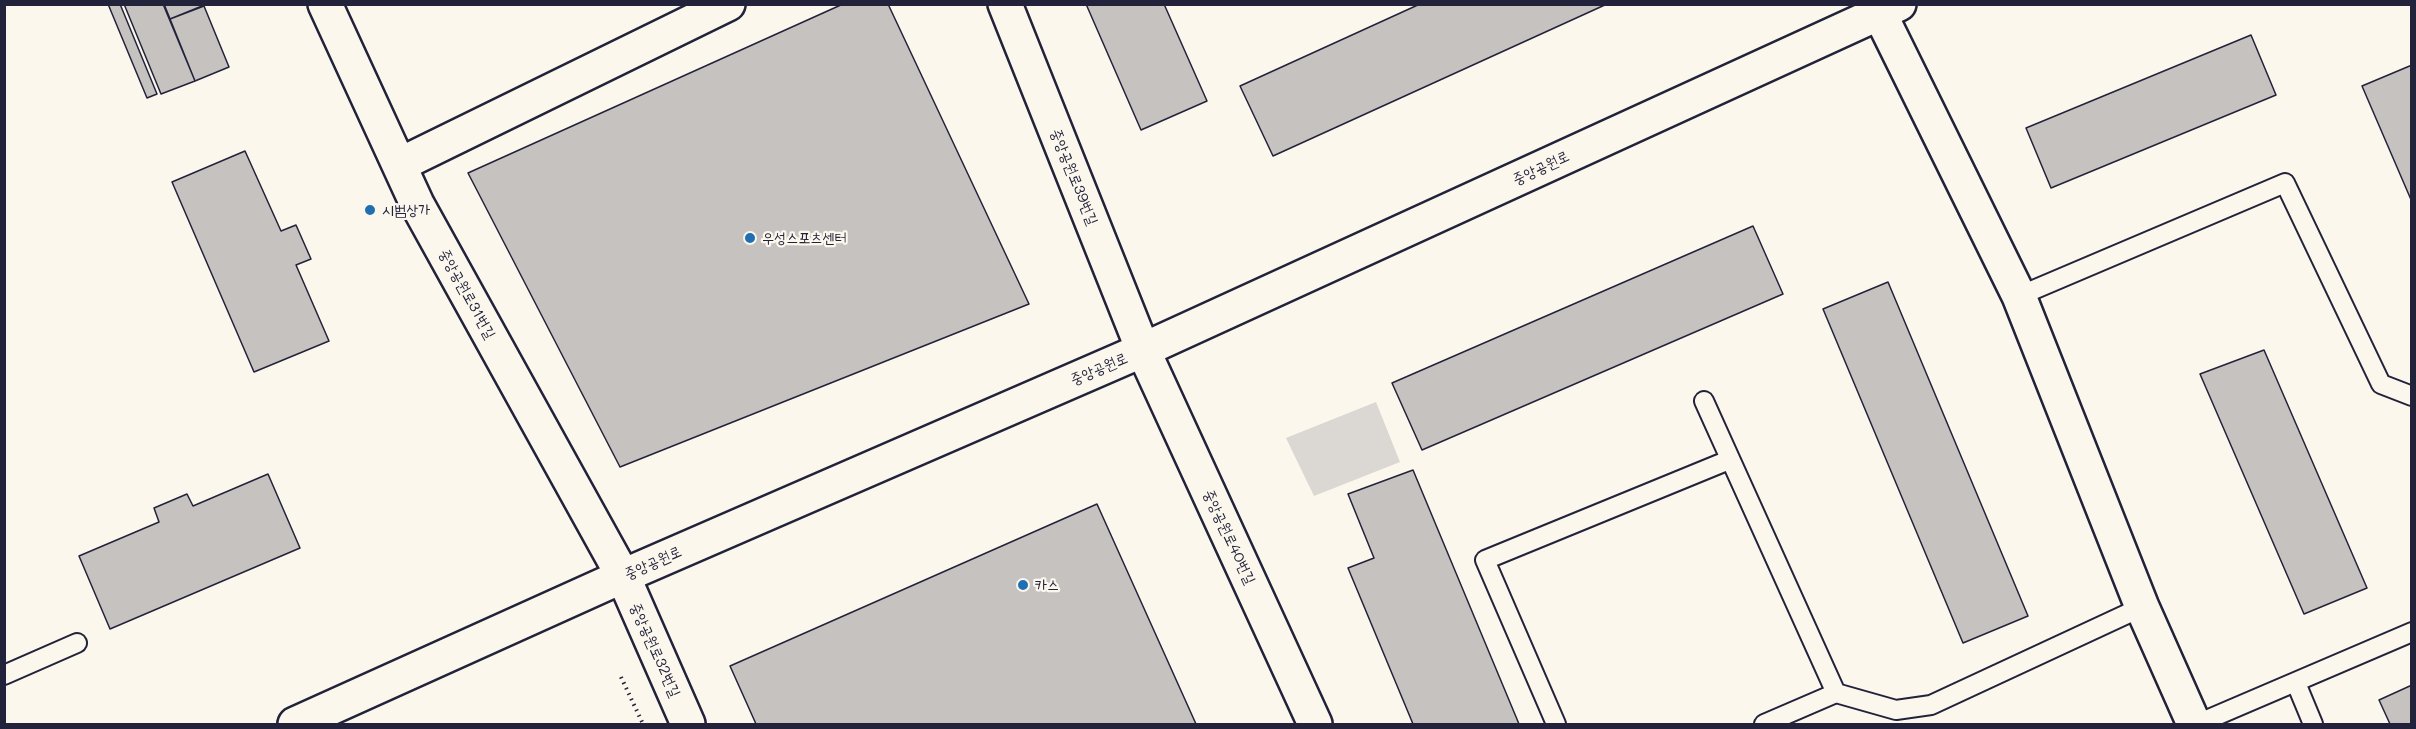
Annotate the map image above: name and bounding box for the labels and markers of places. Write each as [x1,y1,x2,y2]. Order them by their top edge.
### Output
place label: 시범상가 [382,201,430,219]
marker: 시범상가 [363,203,377,217]
place label: 우성스포츠센터 [762,229,846,247]
marker: 우성스포츠센터 [743,231,757,245]
place label: 카스 [1035,576,1059,594]
marker: 카스 [1016,578,1030,592]

